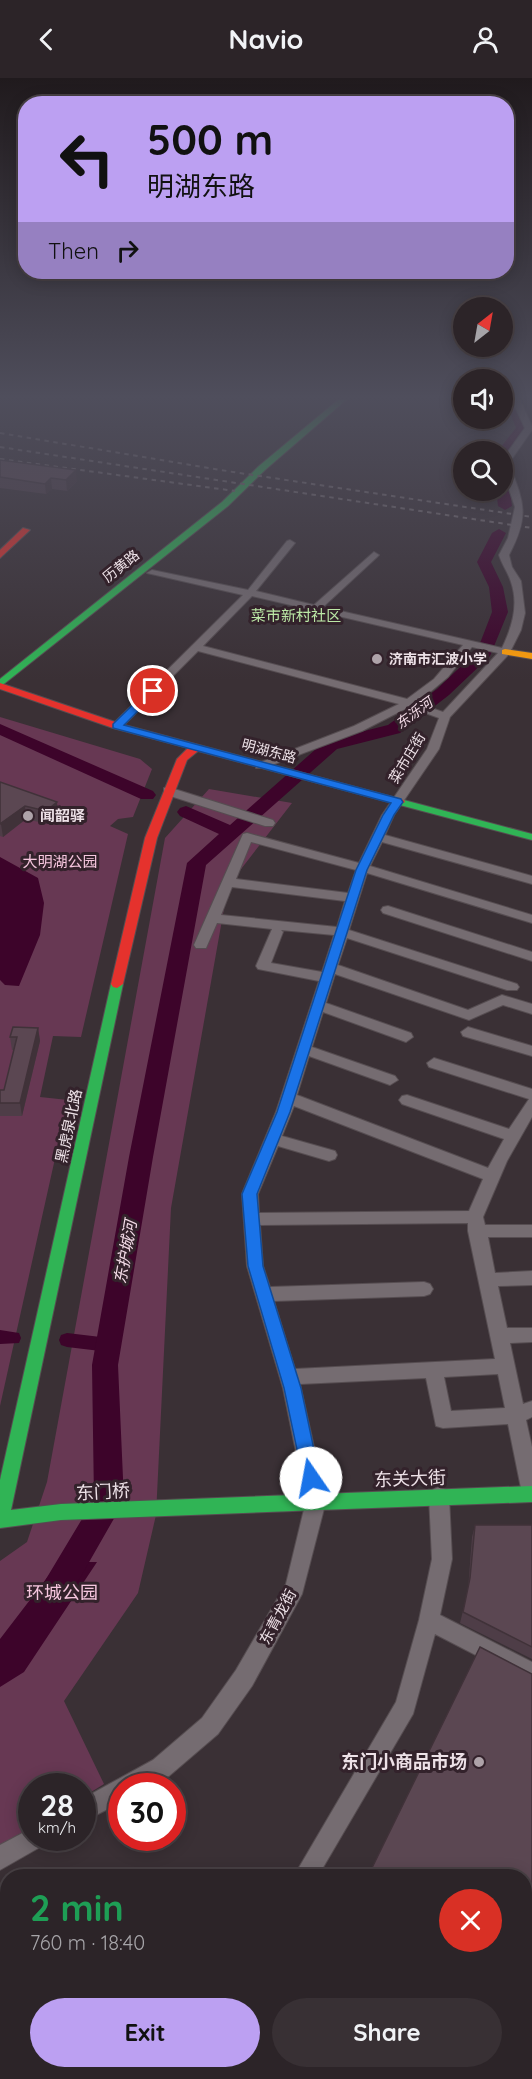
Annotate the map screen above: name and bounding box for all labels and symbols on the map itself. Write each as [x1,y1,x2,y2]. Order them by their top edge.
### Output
north arrow [453,297,513,357]
street label: 历黄路 [99,546,143,586]
district label: 菜市新村社区 [251,606,341,625]
place label: 济南市汇波小学 [389,650,487,668]
marker: 济南市汇波小学 [370,652,384,666]
pin [127,665,178,716]
water label: 东泺河 [392,692,439,733]
street label: 菜市庄街 [385,729,429,787]
street label: 明湖东路 [240,735,298,767]
place label: 闻韶驿 [40,806,85,825]
marker: 闻韶驿 [21,809,35,823]
park label: 大明湖公园 [22,852,98,871]
street label: 黑虎泉北路 [51,1087,86,1165]
water label: 东护城河 [110,1216,141,1285]
position arrow [279,1446,343,1510]
street label: 东关大街 [374,1466,446,1491]
street label: 东门桥 [75,1479,131,1504]
park label: 环城公园 [26,1581,98,1604]
street label: 东青龙街 [255,1586,300,1648]
place label: 东门小商品市场 [341,1750,467,1773]
marker: 东门小商品市场 [472,1755,486,1769]
speed limit sign: 30 [108,1773,186,1851]

